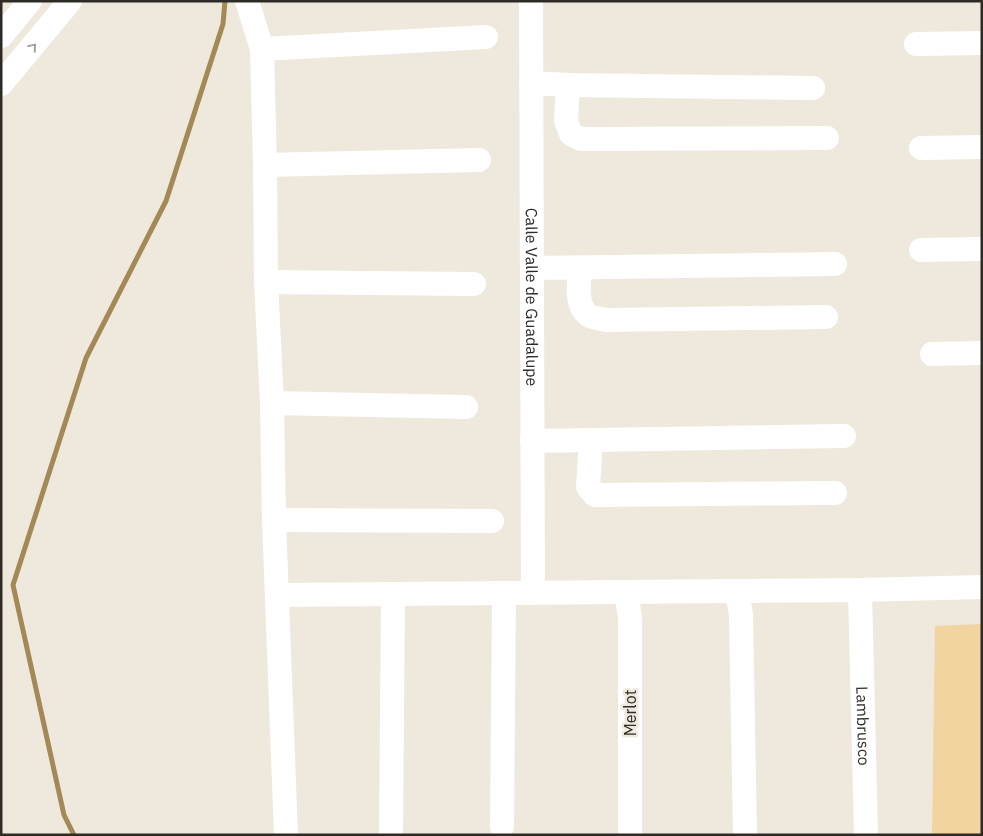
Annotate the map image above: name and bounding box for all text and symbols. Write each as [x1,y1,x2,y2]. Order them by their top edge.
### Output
one-way arrow [27,44,35,53]
street label: Calle Valle de Guadalupe [522,208,542,387]
street label: Lambrusco [852,686,874,766]
street label: Merlot [620,690,640,736]

